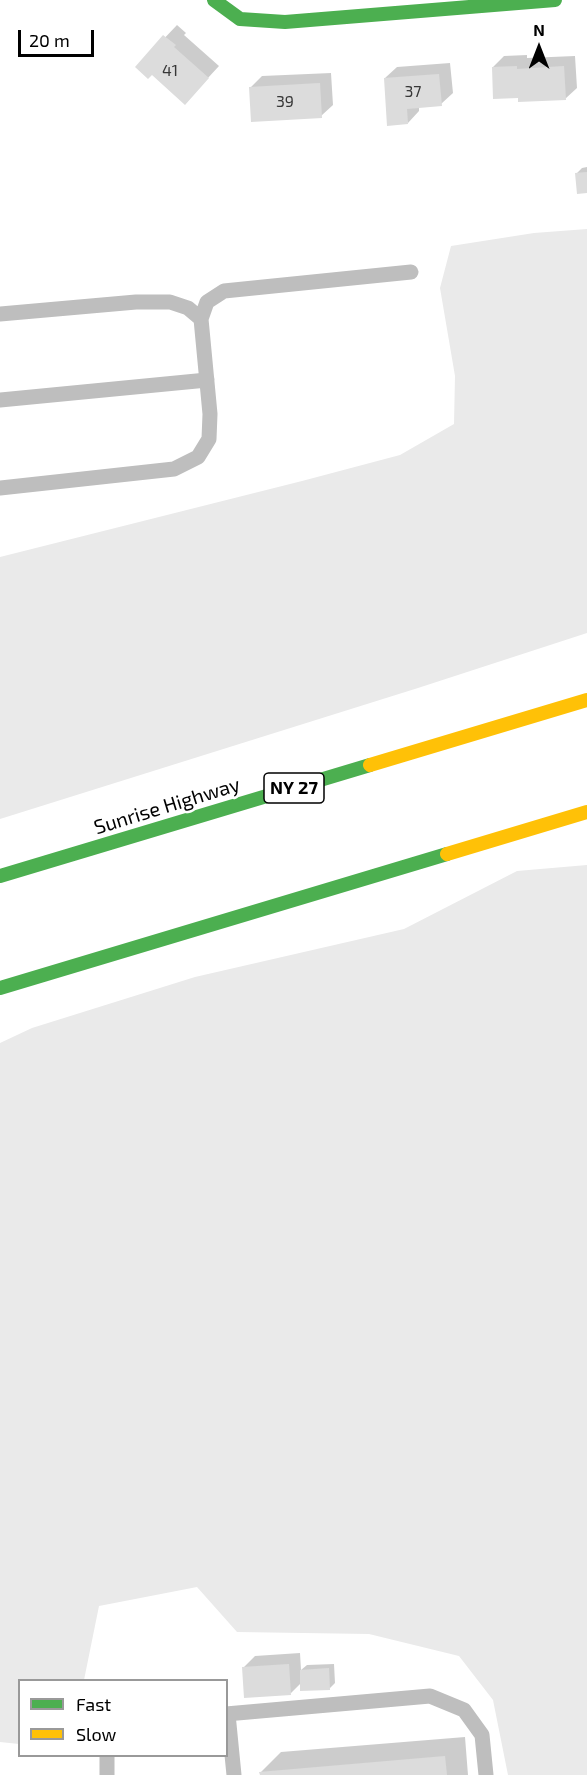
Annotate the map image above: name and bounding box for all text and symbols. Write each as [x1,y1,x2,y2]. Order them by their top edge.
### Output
scale bar [21,18,98,56]
north arrow [509,18,569,78]
text: N [533,20,545,39]
text: 20 m [29,29,70,51]
house number: 41 [162,61,178,81]
house number: 37 [404,82,422,102]
house number: 39 [276,92,294,112]
street label: Sunrise Highway [91,772,243,840]
road number: NY 27 [264,773,324,803]
legend [18,1679,228,1757]
text: Fast [76,1693,111,1715]
text: Slow [76,1723,116,1745]

